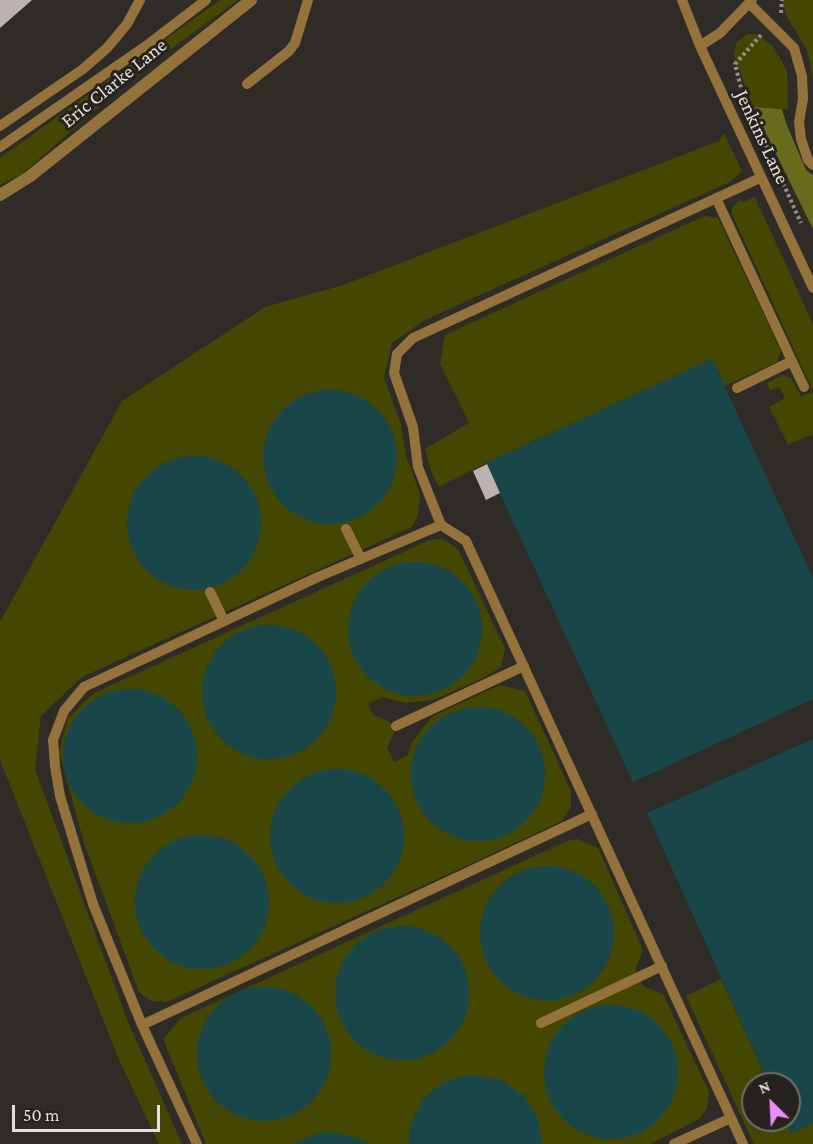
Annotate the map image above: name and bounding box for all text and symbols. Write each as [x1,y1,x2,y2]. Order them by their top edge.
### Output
street label: Eric Clarke Lane [56,33,172,133]
street label: Jenkins Lane [730,86,794,188]
north arrow [741,1072,801,1132]
text: N [756,1077,773,1097]
scale bar [15,1093,164,1131]
text: 50 m [23,1105,60,1125]

